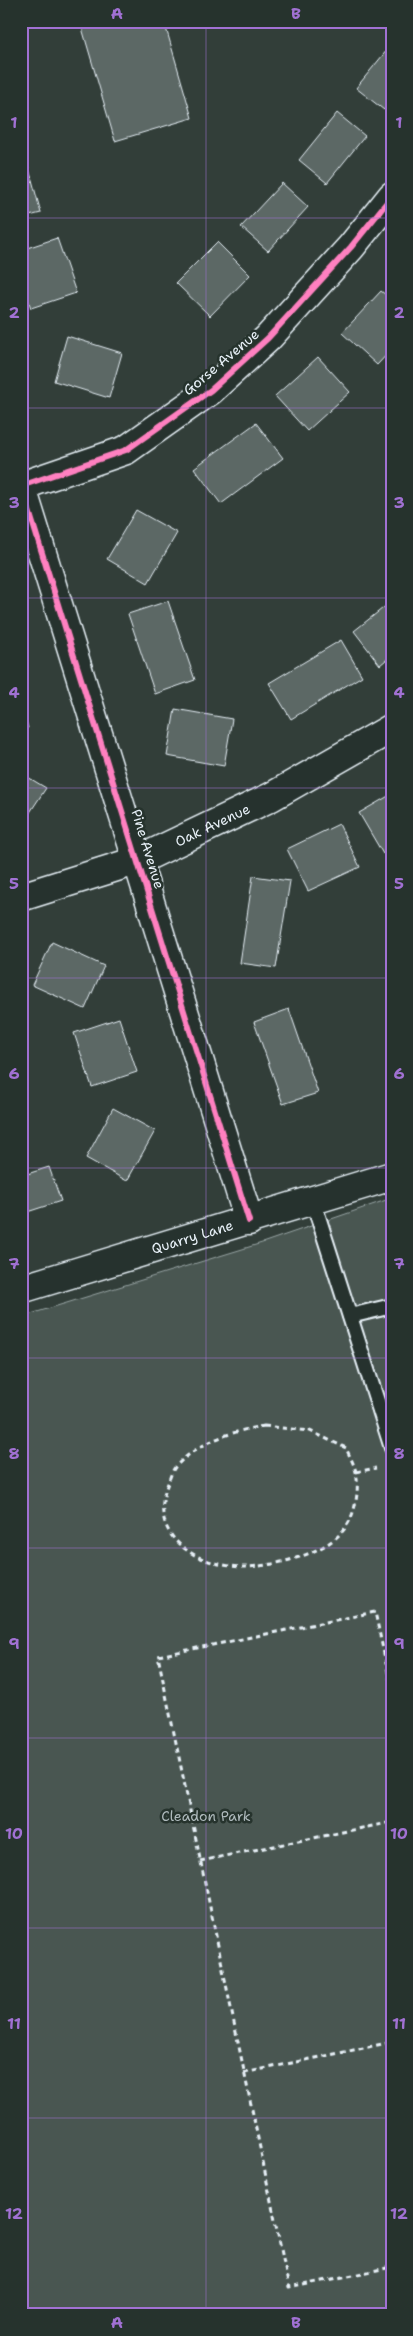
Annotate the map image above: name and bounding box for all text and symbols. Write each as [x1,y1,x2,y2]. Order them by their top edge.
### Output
text: A [111,3,123,24]
text: B [291,3,301,24]
text: 1 [10,112,18,133]
text: 1 [395,112,403,133]
text: 2 [8,302,20,323]
text: 2 [393,302,405,323]
street label: Gorse Avenue [179,325,263,399]
text: 3 [8,492,20,513]
text: 3 [393,492,405,513]
text: 4 [8,682,20,703]
text: 4 [393,682,405,703]
street label: Oak Avenue [172,799,253,851]
street label: Pine Avenue [127,807,169,891]
text: 5 [9,873,19,894]
text: 5 [394,873,404,894]
text: 6 [8,1063,20,1084]
text: 6 [393,1063,405,1084]
street label: Quarry Lane [149,1216,235,1258]
text: 7 [8,1253,20,1274]
text: 7 [393,1253,405,1274]
text: 8 [8,1443,20,1464]
text: 8 [393,1443,405,1464]
text: 9 [8,1633,20,1654]
text: 9 [393,1633,405,1654]
park label: Cleadon Park [161,1807,251,1825]
text: 10 [5,1823,23,1844]
text: 10 [390,1823,408,1844]
text: 11 [7,2013,21,2034]
text: 11 [392,2013,406,2034]
text: 12 [5,2203,23,2224]
text: 12 [390,2203,408,2224]
text: A [111,2312,123,2333]
text: B [291,2312,301,2333]

